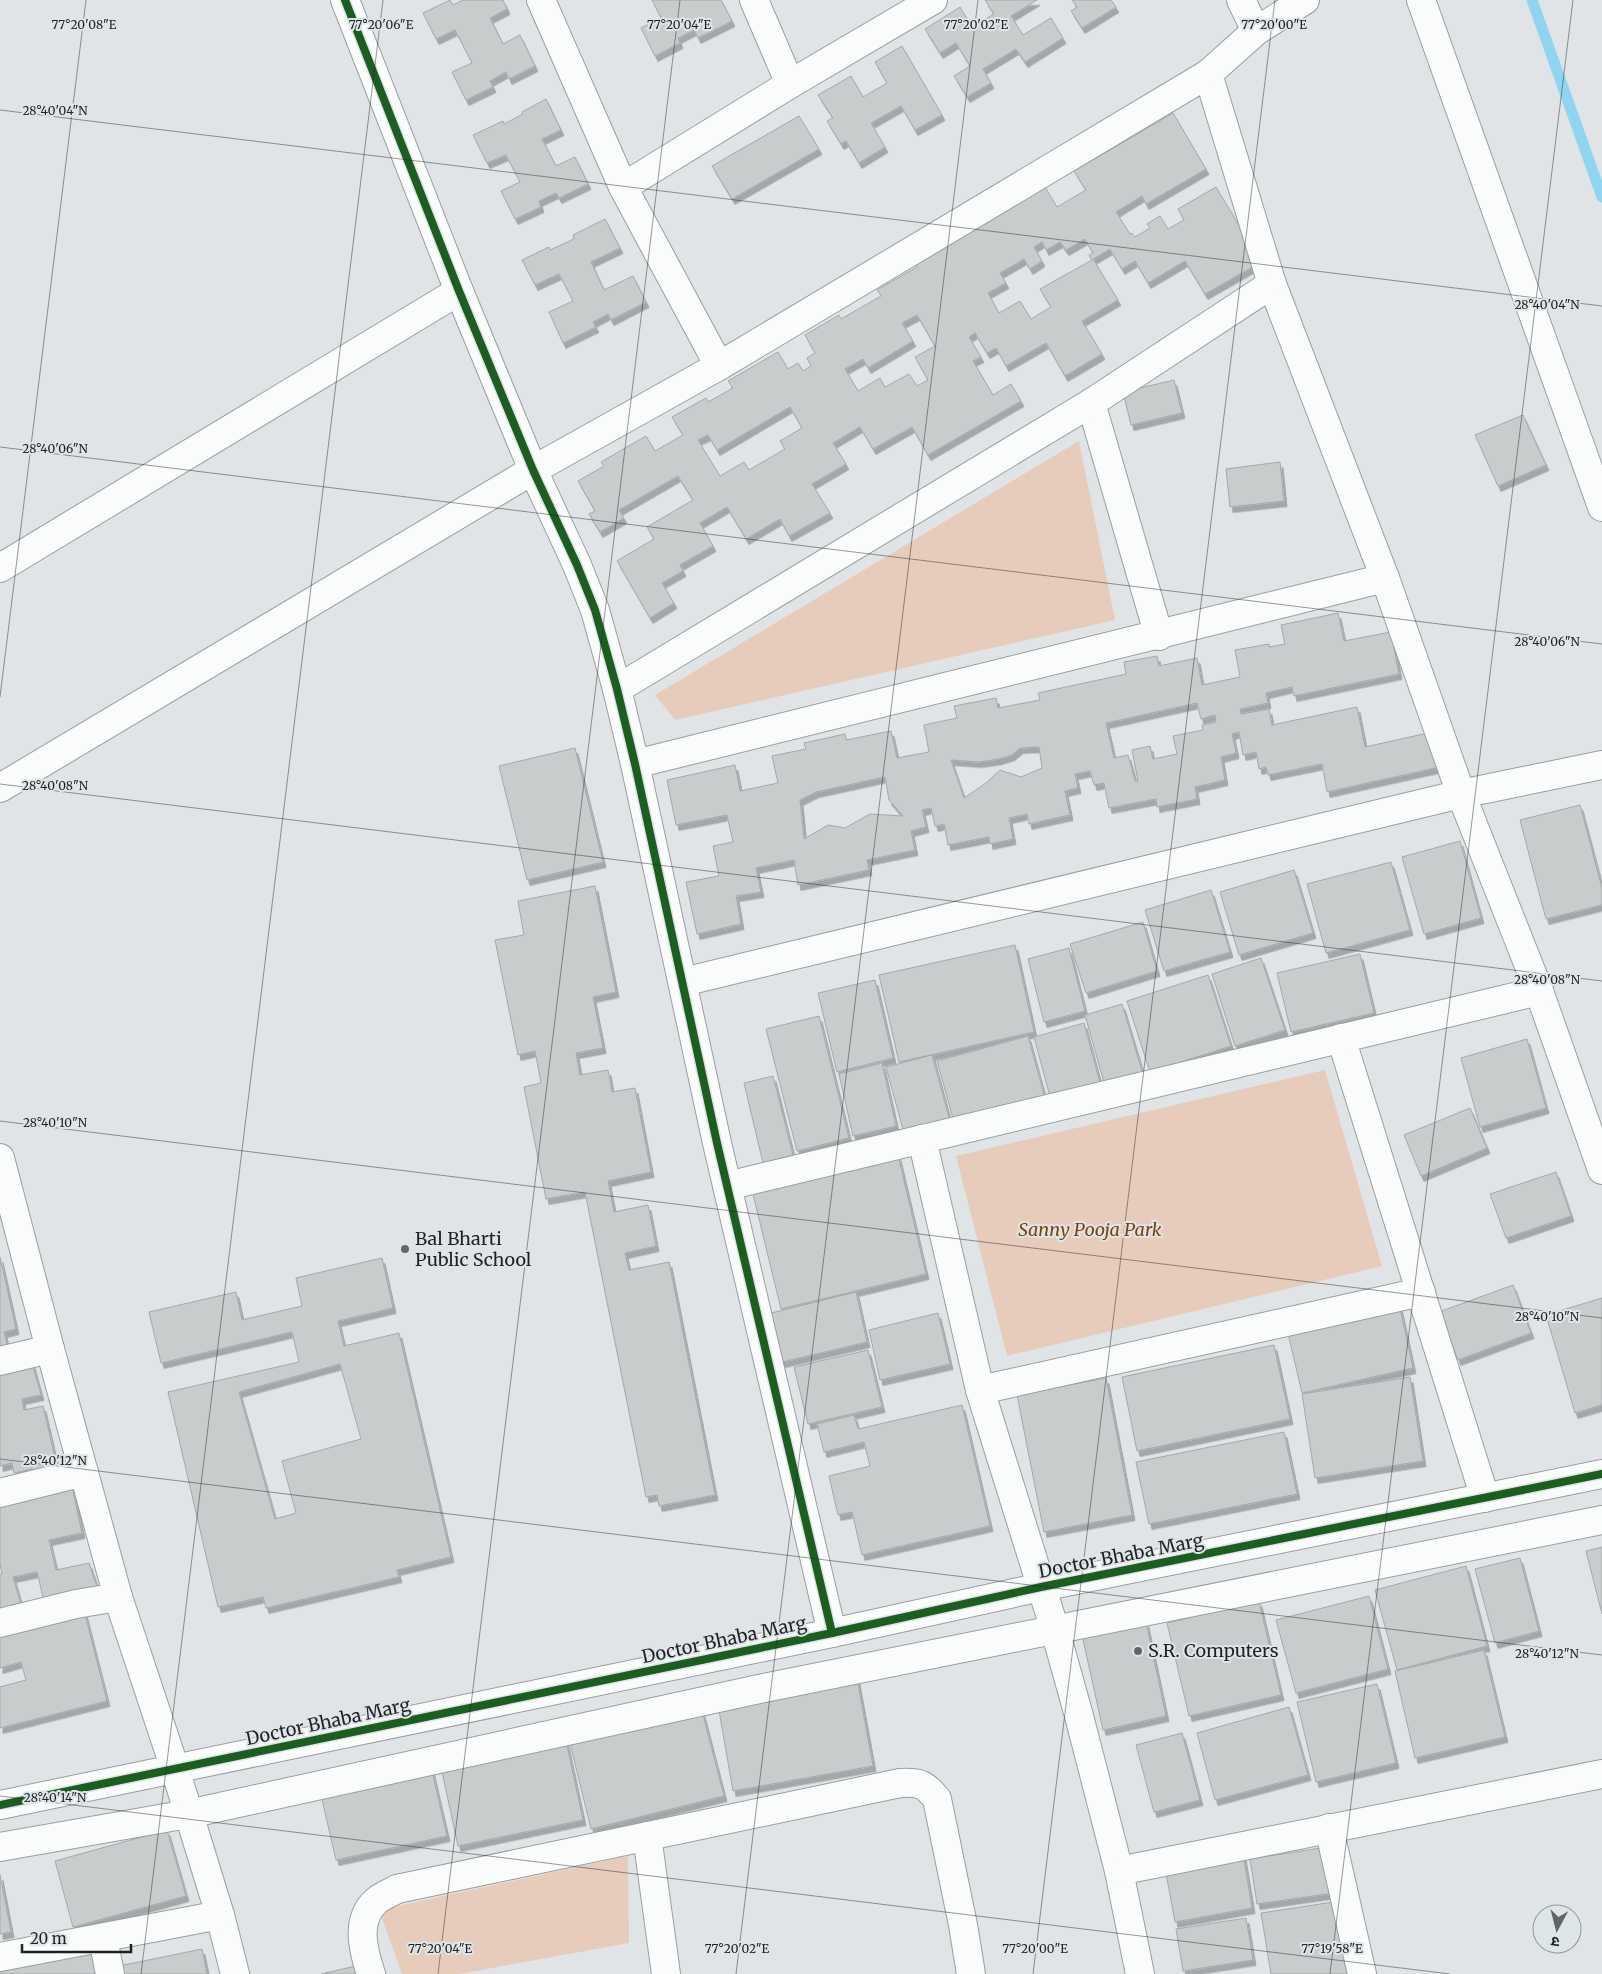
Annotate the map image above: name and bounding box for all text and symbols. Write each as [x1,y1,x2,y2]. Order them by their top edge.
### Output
text: 77°20'08"E [52,17,117,32]
text: 77°20'06"E [349,17,414,32]
text: 77°20'04"E [647,17,711,32]
text: 77°20'02"E [944,17,1009,32]
text: 77°20'00"E [1241,17,1307,32]
text: 28°40'04"N [22,103,88,118]
text: 28°40'04"N [1514,297,1580,312]
text: 28°40'06"N [22,441,89,456]
text: 28°40'06"N [1514,634,1581,649]
text: 28°40'08"N [22,778,89,793]
text: 28°40'08"N [1514,972,1581,987]
text: 28°40'10"N [23,1115,88,1130]
park label: Sanny Pooja Park [1018,1218,1162,1241]
place label: Bal Bharti Public School [415,1227,532,1271]
marker: Bal Bharti Public School [399,1243,411,1255]
text: 28°40'10"N [1515,1309,1580,1324]
text: 28°40'12"N [23,1453,88,1468]
street label: Doctor Bhaba Marg [1036,1528,1206,1583]
street label: Doctor Bhaba Marg [639,1611,808,1668]
place label: S.R. Computers [1148,1639,1279,1662]
marker: S.R. Computers [1132,1645,1144,1657]
text: 28°40'12"N [1515,1646,1580,1661]
street label: Doctor Bhaba Marg [243,1693,412,1750]
text: 28°40'14"N [24,1790,87,1805]
north arrow [1532,1904,1582,1954]
scale bar [22,1922,131,1954]
text: 20 m [30,1929,67,1948]
text: उ [1549,1932,1561,1951]
text: 77°20'04"E [408,1941,472,1956]
text: 77°20'02"E [705,1941,770,1956]
text: 77°20'00"E [1002,1941,1068,1956]
text: 77°19'58"E [1301,1941,1363,1956]

